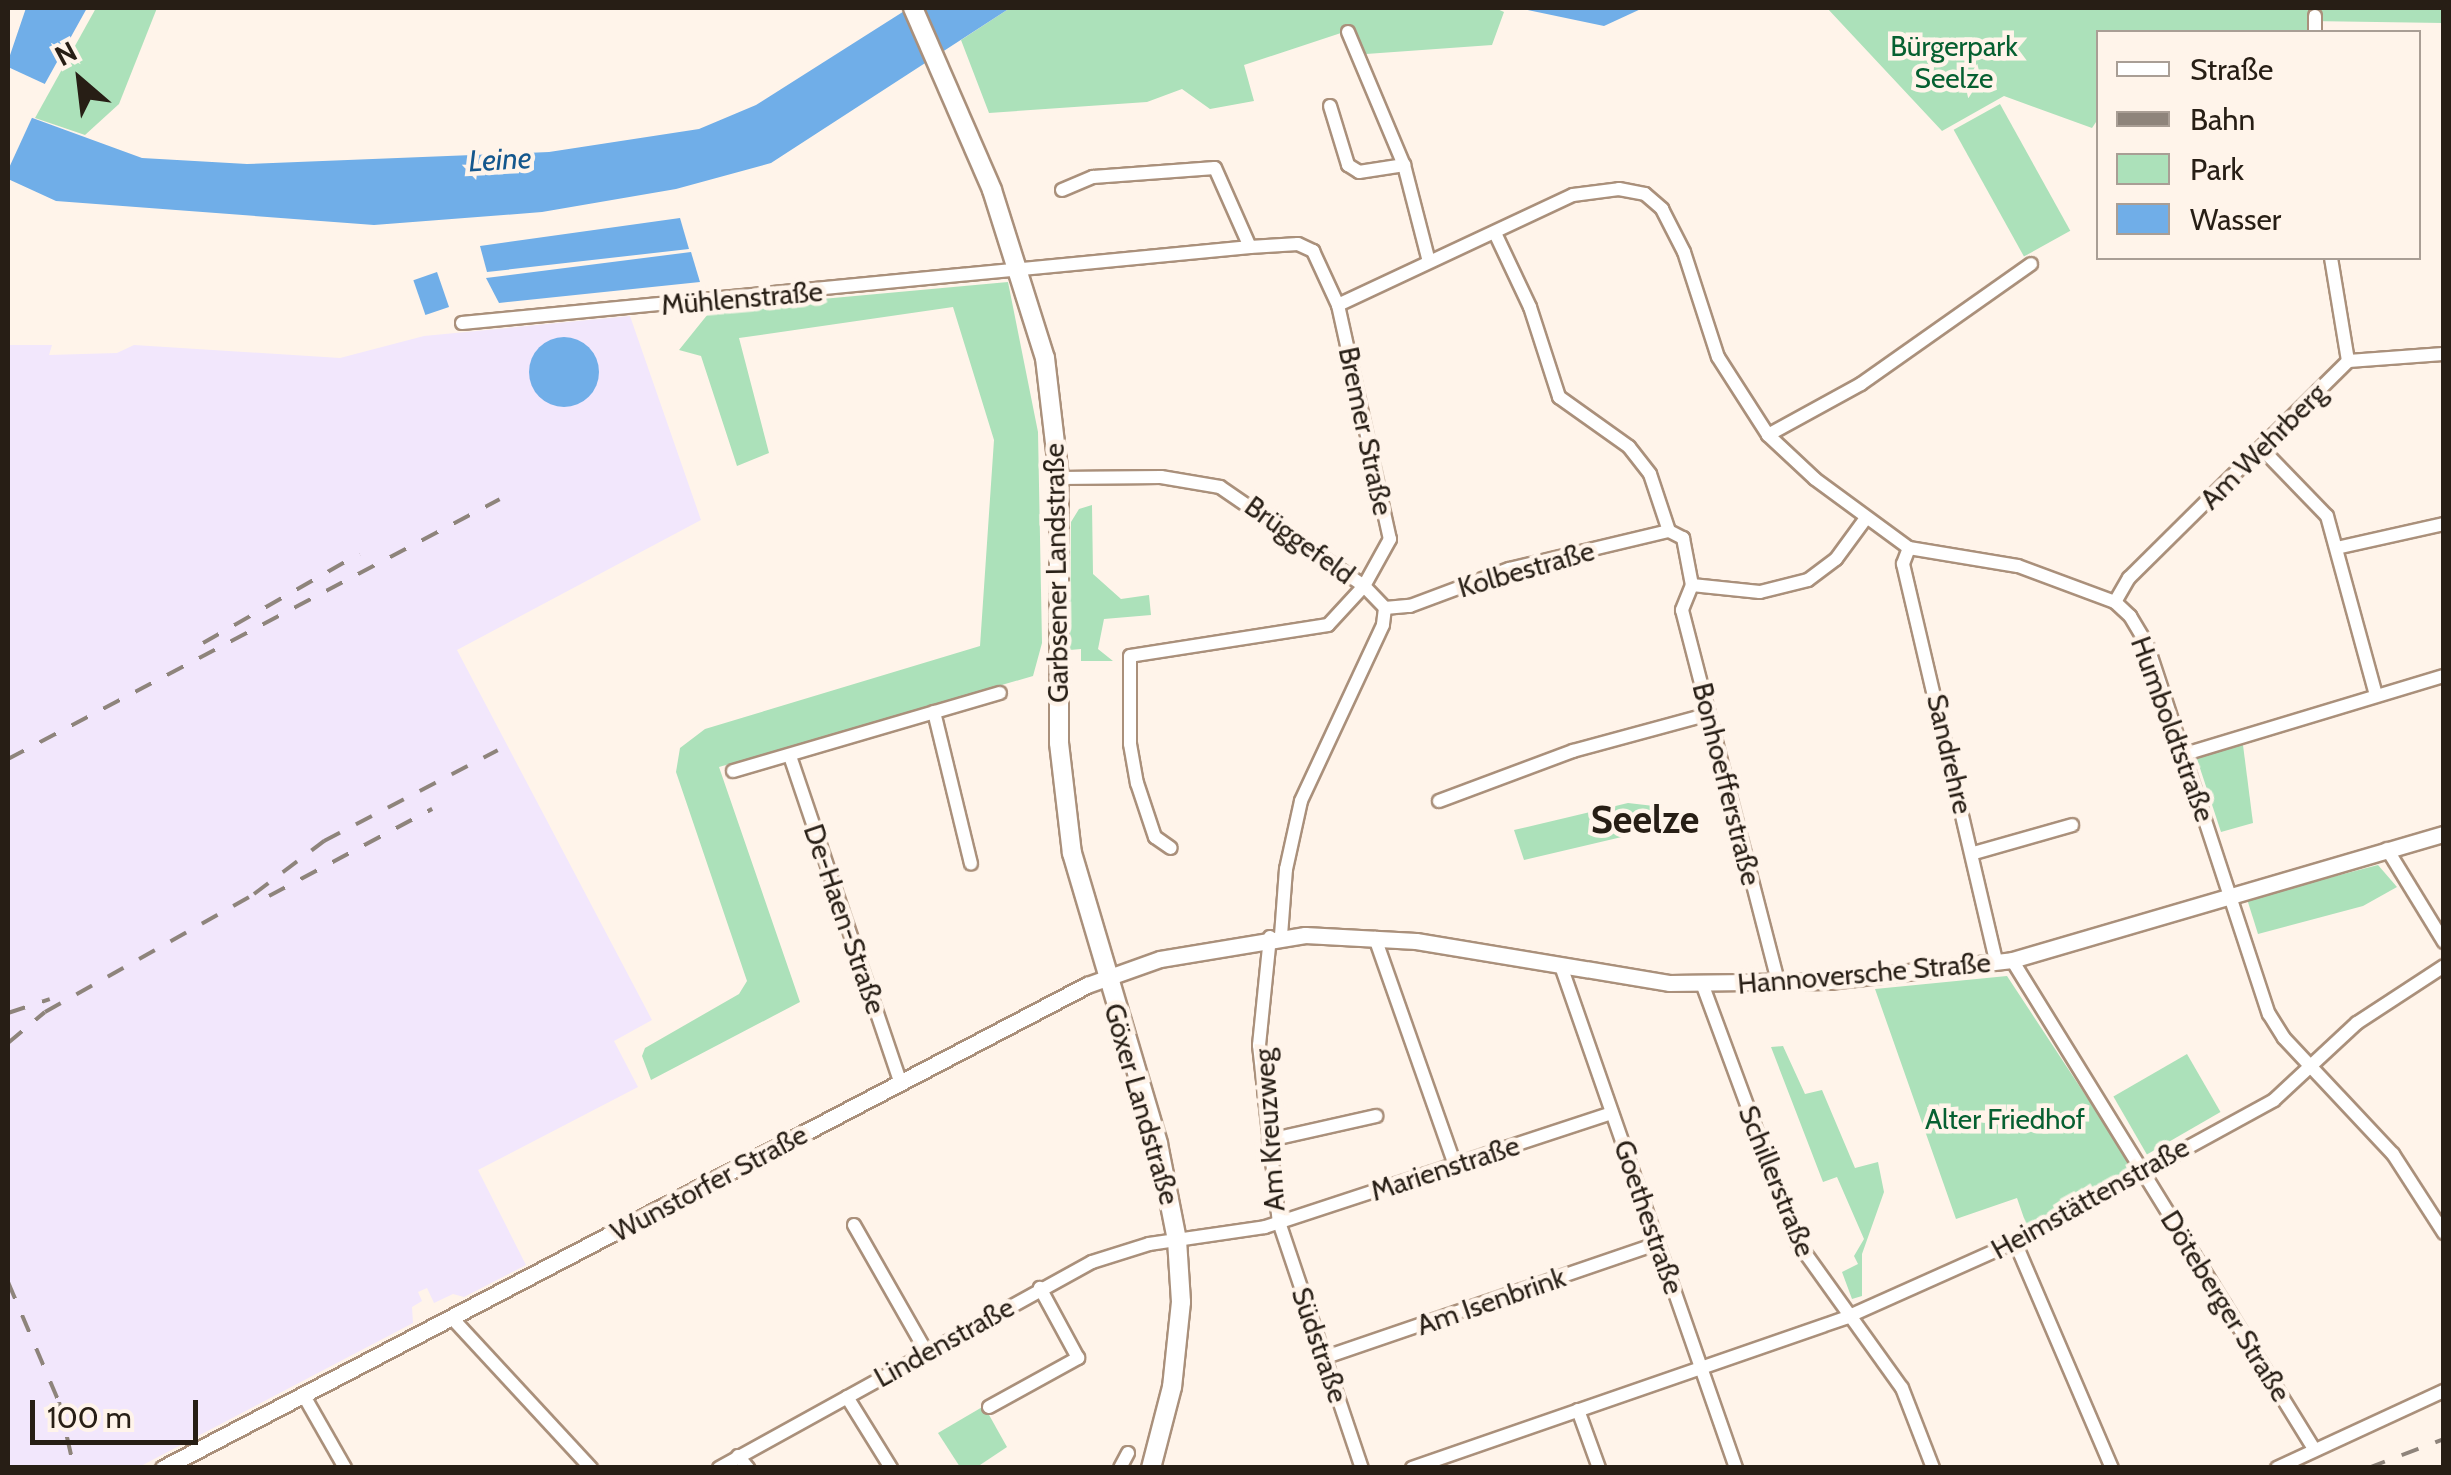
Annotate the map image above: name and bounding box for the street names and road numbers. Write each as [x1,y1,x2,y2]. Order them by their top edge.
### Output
street label: Mühlenstraße [660,274,824,322]
street label: Bremer Straße [1332,344,1400,518]
street label: Am Wehrberg [2193,376,2333,516]
street label: Garbsener Landstraße [1037,443,1075,703]
street label: Brüggefeld [1239,489,1361,591]
street label: Kolbestraße [1454,534,1598,604]
street label: Humboldtstraße [2124,632,2222,826]
street label: Bonhoefferstraße [1686,679,1768,889]
street label: Sandrehre [1920,691,1980,817]
street label: De-Haen-Straße [797,820,893,1018]
street label: Hannoversche Straße [1736,945,1992,1001]
street label: Göxer Landstraße [1097,999,1187,1209]
street label: Am Kreuzweg [1247,1047,1291,1213]
street label: Schillerstraße [1731,1101,1823,1261]
street label: Wunstorfer Straße [605,1117,813,1249]
street label: Marienstraße [1366,1128,1524,1208]
street label: Heimstättenstraße [1985,1130,2195,1266]
street label: Goethestraße [1607,1135,1691,1299]
street label: Döteberger Straße [2154,1204,2298,1408]
street label: Am Isenbrink [1412,1260,1570,1342]
street label: Südstraße [1285,1283,1355,1407]
street label: Lindenstraße [868,1290,1020,1394]

